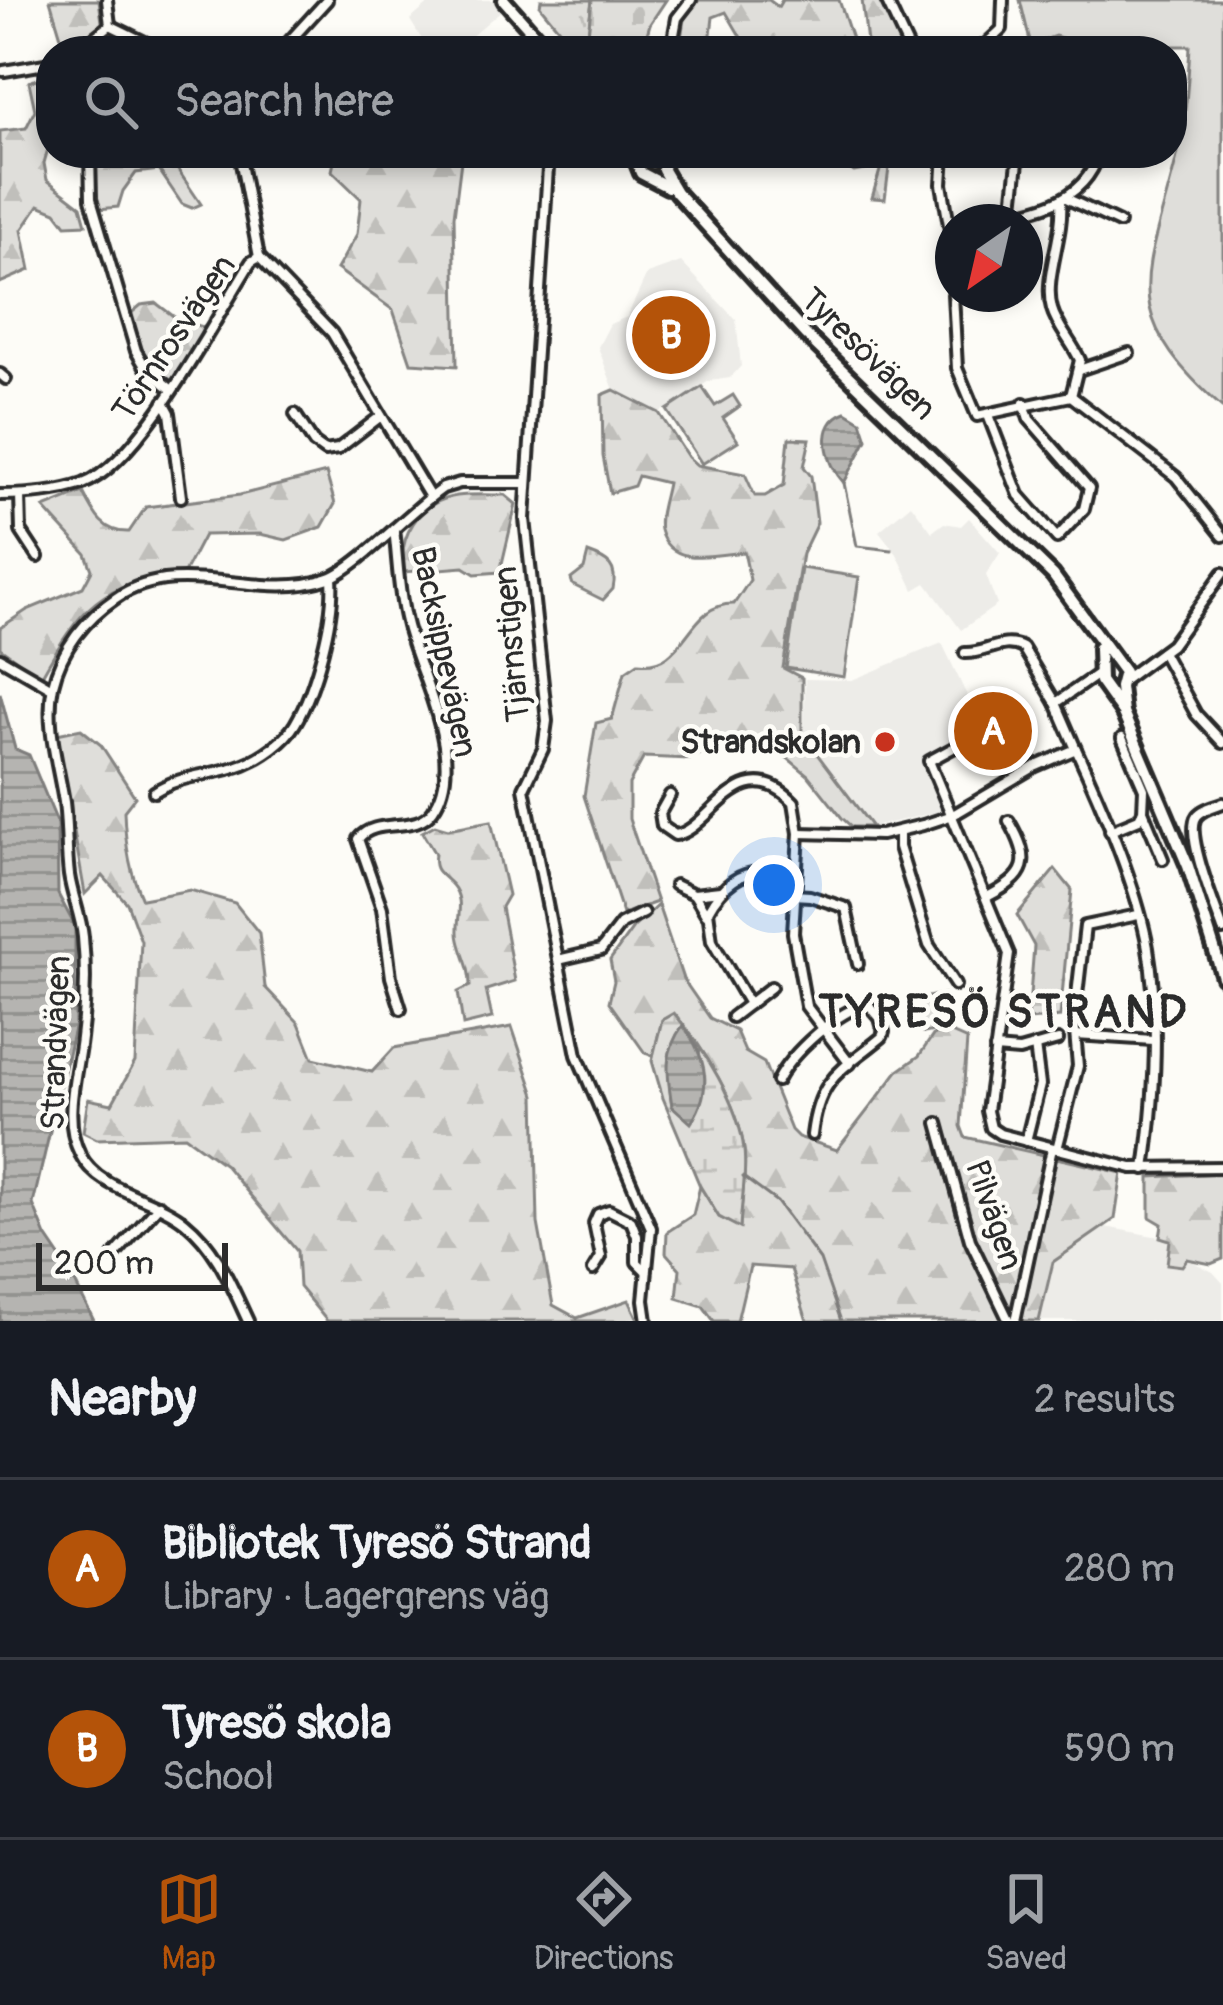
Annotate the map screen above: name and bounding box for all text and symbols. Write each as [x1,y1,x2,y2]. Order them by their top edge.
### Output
search box [36,36,1187,168]
icon: search [78,69,144,135]
text: Search here [174,74,394,130]
north arrow [935,204,1043,312]
street label: Törnrosvägen [103,247,245,429]
street label: Tyresövägen [792,279,944,429]
pin: B [632,290,710,380]
street label: Backsippevägen [402,543,486,761]
street label: Tjärnstigen [485,564,539,724]
pin: A [954,686,1032,776]
place label: Strandskolan [680,722,861,763]
marker: Strandskolan [872,729,898,755]
your location [744,855,804,915]
street label: Strandvägen [32,955,80,1131]
district label: TYRESÖ STRAND [818,985,1190,1041]
street label: Pilvägen [956,1155,1032,1275]
scale bar [36,1237,228,1290]
text: 200 m [54,1243,154,1284]
text: Nearby [48,1367,196,1431]
text: 2 results [1034,1375,1175,1424]
text: Bibliotek Tyresö Strand [162,1516,592,1572]
text: A [74,1544,100,1593]
text: 280 m [1064,1544,1175,1593]
text: Library · Lagergrens väg [162,1572,549,1621]
text: Tyresö skola [162,1696,391,1752]
text: B [76,1724,98,1773]
text: 590 m [1064,1724,1175,1773]
text: School [162,1752,274,1801]
tab: Map [156,1866,222,1979]
tab: Directions [534,1866,674,1979]
tab: Saved [985,1866,1067,1979]

